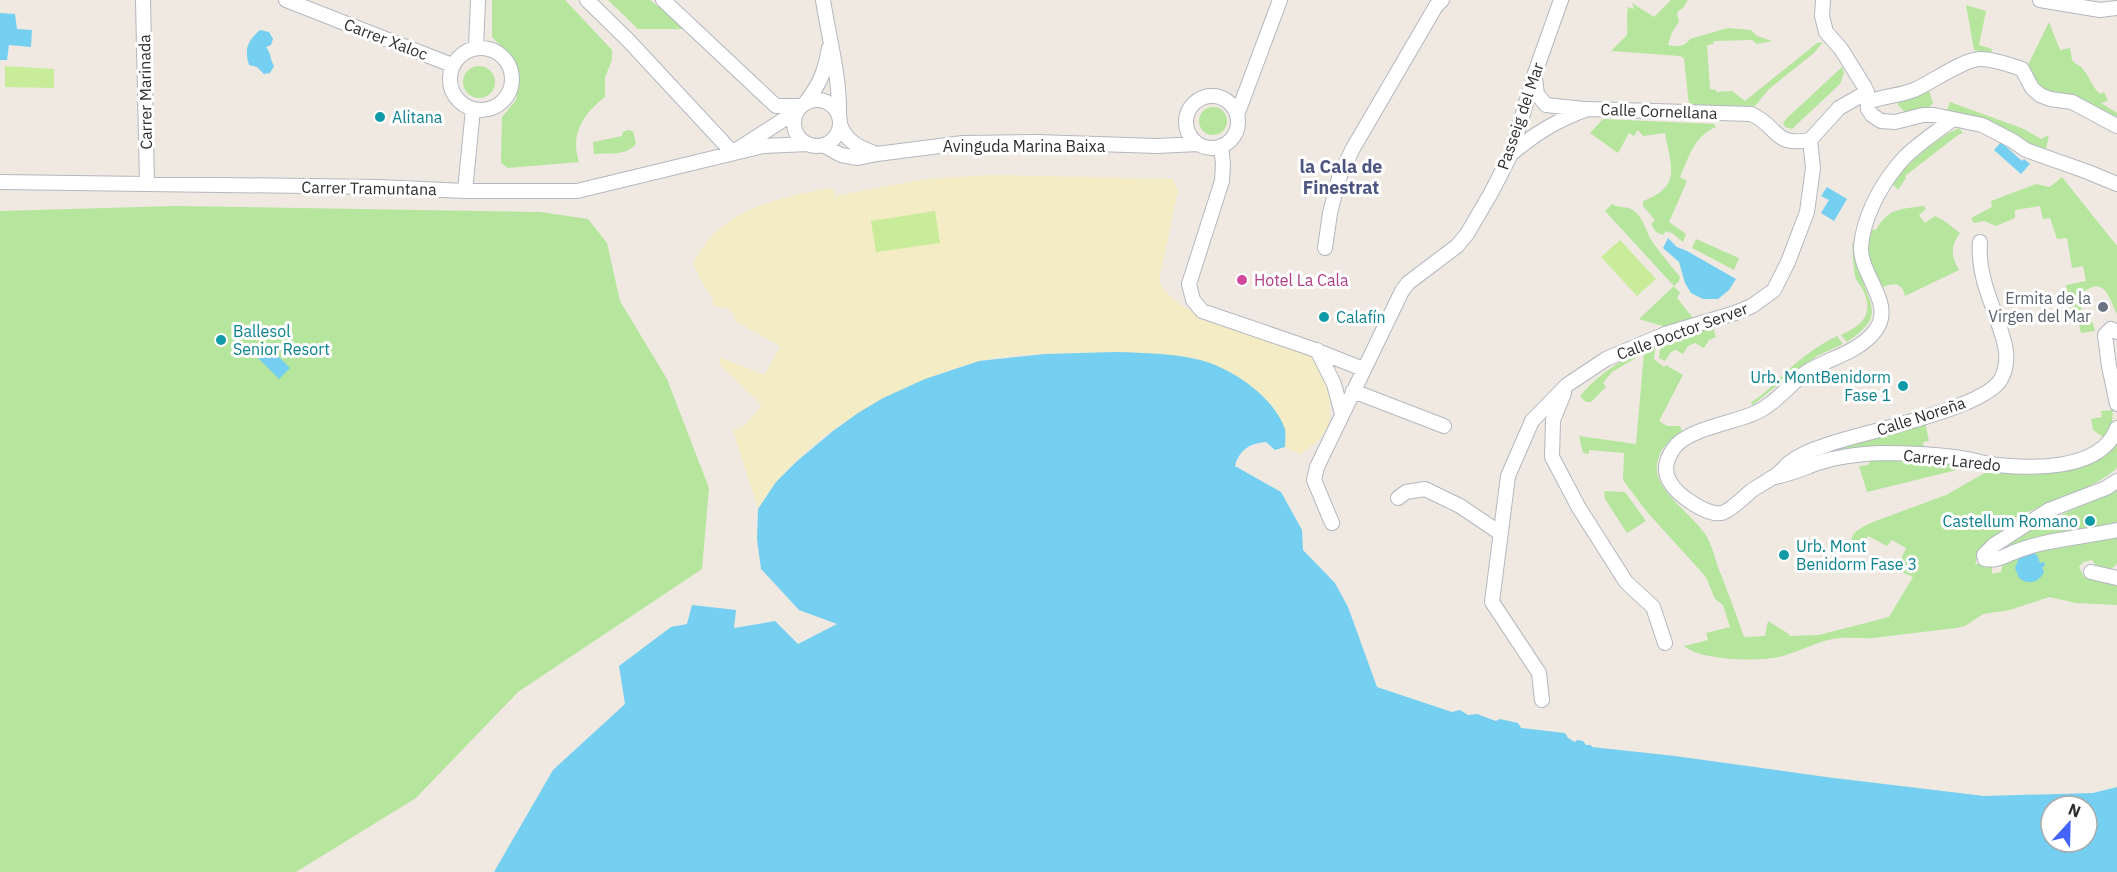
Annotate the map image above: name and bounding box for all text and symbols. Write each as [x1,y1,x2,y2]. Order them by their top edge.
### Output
street label: Carrer Xaloc [341,14,431,64]
street label: Carrer Marinada [134,34,156,150]
street label: Passeig del Mar [1492,60,1548,172]
street label: Calle Cornellana [1600,99,1718,123]
place label: Alitana [392,107,443,127]
marker: Alitana [373,110,387,124]
street label: Avinguda Marina Baixa [943,136,1106,156]
district label: la Cala de Finestrat [1300,155,1382,199]
street label: Carrer Tramuntana [301,177,437,199]
place label: Hotel La Cala [1254,270,1349,290]
marker: Hotel La Cala [1235,273,1249,287]
place label: Ermita de la Virgen del Mar [1988,288,2091,326]
street label: Calle Doctor Server [1614,298,1750,364]
marker: Ermita de la Virgen del Mar [2096,300,2110,314]
place label: Calafín [1336,307,1386,327]
marker: Calafín [1317,310,1331,324]
place label: Ballesol Senior Resort [233,321,330,359]
marker: Ballesol Senior Resort [214,333,228,347]
place label: Urb. MontBenidorm Fase 1 [1750,367,1891,405]
marker: Urb. MontBenidorm Fase 1 [1896,379,1910,393]
street label: Calle Noreña [1874,392,1968,440]
street label: Carrer Laredo [1902,445,2002,475]
place label: Castellum Romano [1943,511,2078,531]
marker: Castellum Romano [2083,514,2097,528]
place label: Urb. Mont Benidorm Fase 3 [1796,536,1917,574]
marker: Urb. Mont Benidorm Fase 3 [1777,548,1791,562]
north arrow [2039,794,2099,854]
text: N [2065,799,2084,822]

